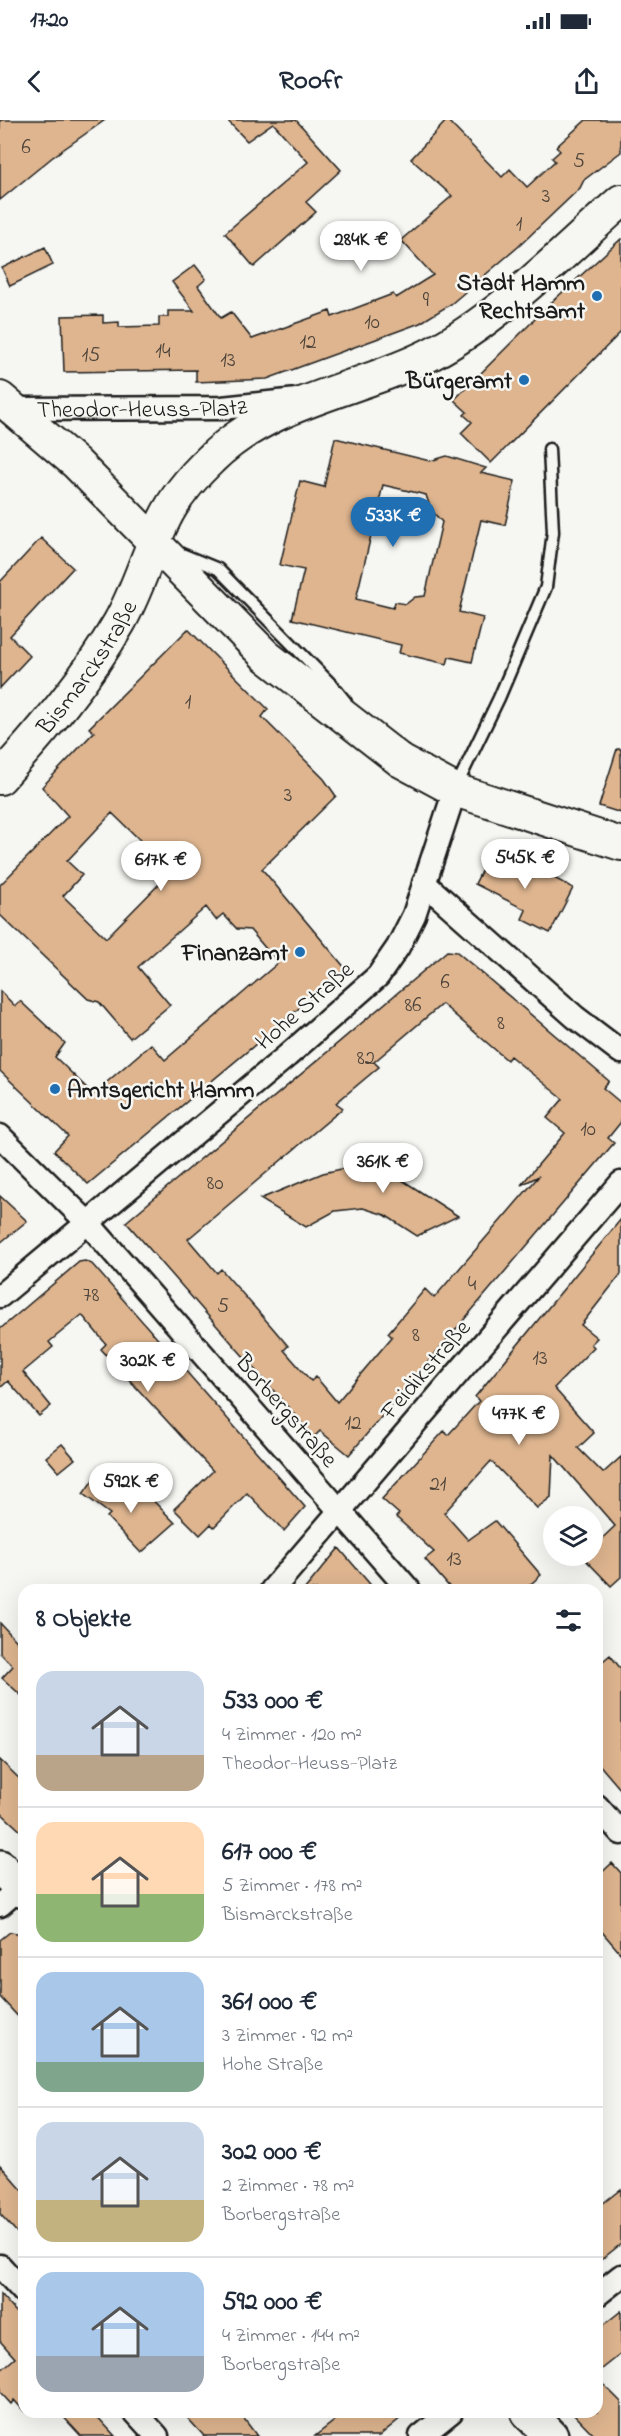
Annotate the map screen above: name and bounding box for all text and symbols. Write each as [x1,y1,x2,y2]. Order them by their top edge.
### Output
text: 17:20 [30,5,68,37]
text: Roofr [279,62,342,101]
icon: back [18,65,51,98]
icon: share [570,65,603,98]
house number: 6 [21,133,31,163]
house number: 5 [573,147,585,177]
house number: 3 [542,182,550,212]
house number: 1 [516,210,523,240]
pin: 284K € [312,221,410,272]
text: 284K € [334,226,388,255]
place label: Stadt Hamm Rechtsamt [457,267,586,330]
house number: 9 [423,286,430,316]
marker: Stadt Hamm Rechtsamt [590,289,604,303]
house number: 10 [364,308,380,338]
house number: 12 [299,328,317,358]
house number: 14 [155,337,171,367]
house number: 15 [82,341,100,371]
house number: 13 [220,346,236,376]
place label: Bürgeramt [405,365,513,401]
marker: Bürgeramt [517,373,531,387]
street label: Theodor-Heuss-Platz [37,390,250,429]
pin: 533K € [344,497,442,548]
text: 533K € [365,502,421,531]
street label: Bismarckstraße [29,595,148,745]
house number: 1 [185,688,192,718]
house number: 3 [284,781,292,811]
pin: 545K € [476,839,574,890]
pin: 617K € [112,841,210,892]
text: 545K € [495,844,555,873]
text: 617K € [135,846,187,875]
place label: Finanzamt [181,937,289,972]
marker: Finanzamt [293,945,307,959]
street label: Hohe Straße [248,954,363,1060]
house number: 6 [440,968,450,998]
house number: 86 [404,991,422,1021]
house number: 8 [497,1009,505,1039]
house number: 82 [357,1044,375,1074]
place label: Amtsgericht Hamm [67,1074,255,1110]
marker: Amtsgericht Hamm [48,1082,62,1096]
house number: 10 [580,1115,596,1145]
pin: 361K € [334,1143,432,1194]
text: 361K € [357,1148,409,1177]
house number: 80 [207,1169,223,1199]
house number: 4 [468,1270,477,1300]
house number: 78 [83,1281,99,1311]
house number: 5 [217,1292,229,1322]
street label: Feidikstraße [373,1313,481,1429]
house number: 8 [412,1321,420,1351]
pin: 302K € [99,1342,197,1393]
house number: 13 [532,1344,548,1374]
street label: Borbergstraße [225,1346,345,1477]
text: 302K € [120,1347,176,1376]
pin: 477K € [470,1395,568,1446]
text: 477K € [492,1400,546,1429]
house number: 12 [344,1409,362,1439]
pin: 592K € [82,1463,180,1514]
text: 592K € [103,1468,159,1497]
house number: 21 [429,1470,447,1500]
map controls [543,1506,603,1566]
button: layers [543,1506,603,1566]
house number: 13 [446,1545,462,1575]
text: 8 Objekte [36,1601,131,1639]
icon: filters [552,1604,585,1637]
text: 533 000 € [222,1683,323,1721]
icon: home [84,1695,156,1767]
text: 4 Zimmer · 120 m² [222,1721,362,1750]
text: Theodor-Heuss-Platz [222,1750,397,1779]
text: 617 000 € [222,1834,317,1872]
icon: home [84,1846,156,1918]
text: 5 Zimmer · 178 m² [222,1872,362,1901]
text: Bismarckstraße [222,1901,353,1930]
text: 361 000 € [222,1984,317,2022]
icon: home [84,1996,156,2068]
text: 3 Zimmer · 92 m² [222,2022,353,2051]
text: Hohe Straße [222,2051,323,2080]
text: 302 000 € [222,2134,322,2172]
icon: home [84,2146,156,2218]
text: 2 Zimmer · 78 m² [222,2172,355,2201]
text: Borbergstraße [222,2201,340,2230]
text: 592 000 € [222,2284,322,2322]
icon: home [84,2296,156,2368]
text: 4 Zimmer · 144 m² [222,2322,360,2351]
text: Borbergstraße [222,2351,340,2380]

